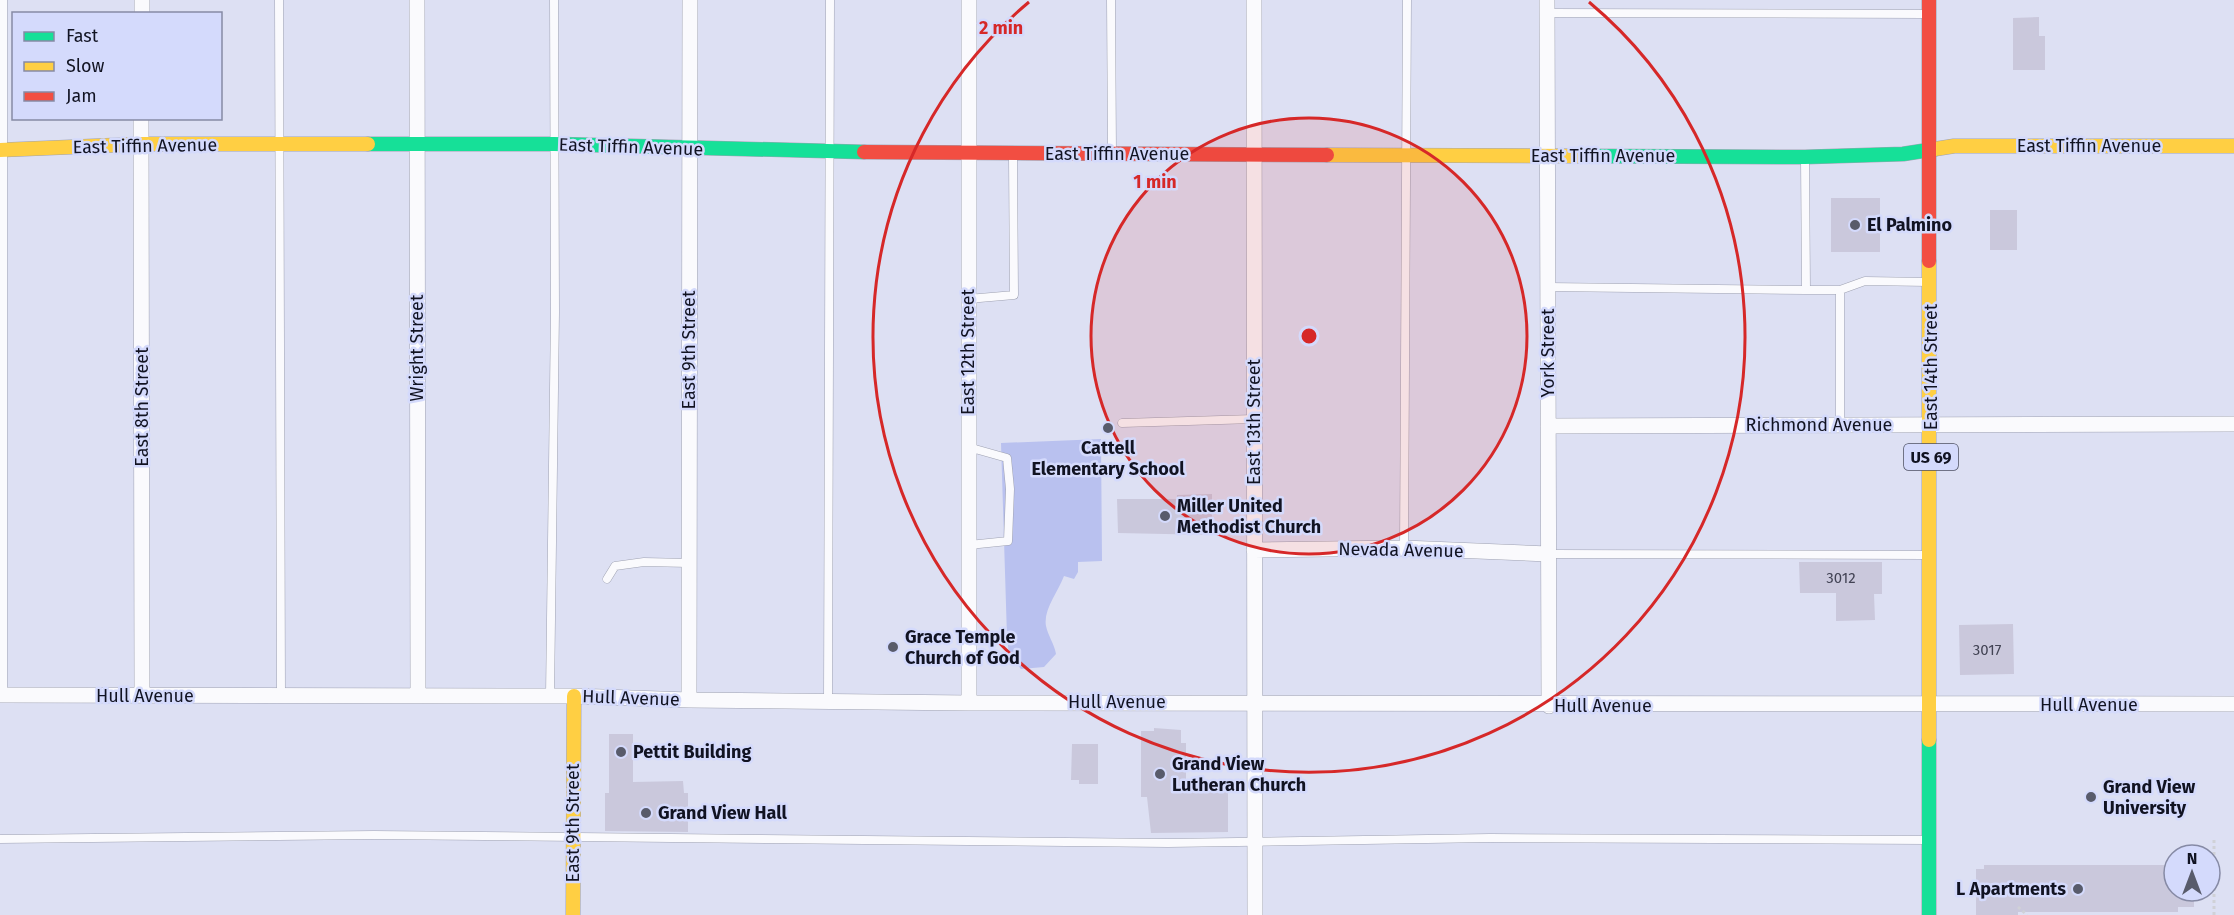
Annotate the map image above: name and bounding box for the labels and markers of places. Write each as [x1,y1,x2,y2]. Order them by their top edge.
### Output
place label: El Palmino [1867,214,1952,236]
marker: El Palmino [1848,218,1862,232]
centre of rings [1299,326,1319,346]
marker: Cattell Elementary School [1101,421,1115,435]
place label: Cattell Elementary School [1031,437,1185,480]
place label: Miller United Methodist Church [1177,495,1321,538]
marker: Miller United Methodist Church [1158,509,1172,523]
place label: Grace Temple Church of God [905,626,1020,669]
marker: Grace Temple Church of God [886,640,900,654]
place label: Pettit Building [633,741,751,763]
marker: Pettit Building [614,745,628,759]
place label: Grand View Lutheran Church [1172,753,1306,796]
marker: Grand View Lutheran Church [1153,767,1167,781]
place label: Grand View University [2103,776,2196,819]
marker: Grand View University [2084,790,2098,804]
place label: Grand View Hall [658,802,788,824]
marker: Grand View Hall [639,806,653,820]
place label: L Apartments [1956,878,2066,900]
marker: L Apartments [2071,882,2085,896]

